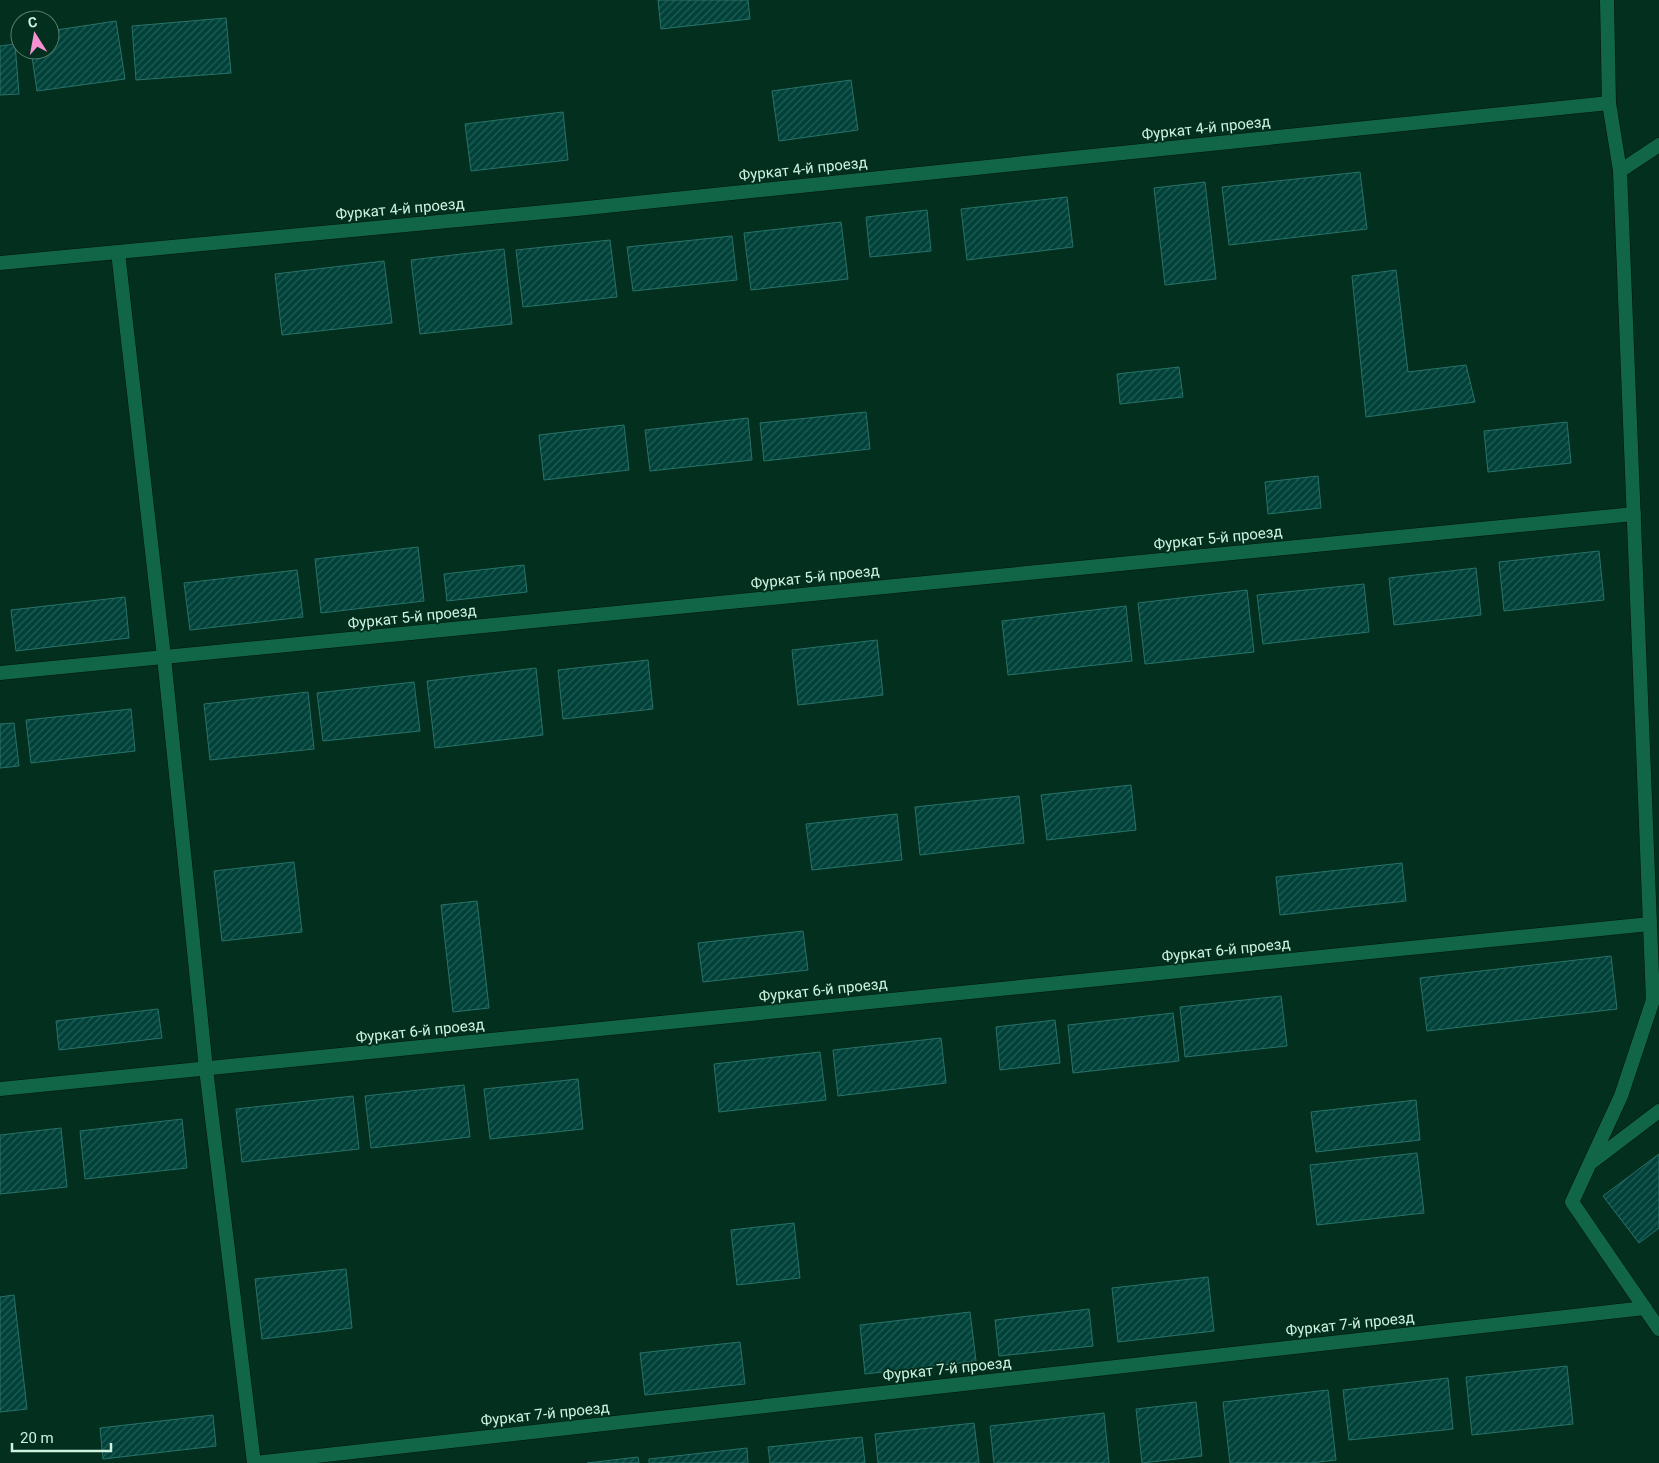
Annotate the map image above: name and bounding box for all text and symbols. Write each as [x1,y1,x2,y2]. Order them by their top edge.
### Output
north arrow [10,10,60,60]
text: С [26,14,39,31]
street label: Фуркат 4-й проезд [1141,112,1271,144]
street label: Фуркат 4-й проезд [738,153,868,185]
street label: Фуркат 4-й проезд [335,194,465,224]
street label: Фуркат 5-й проезд [1153,522,1283,554]
street label: Фуркат 5-й проезд [750,561,880,593]
street label: Фуркат 5-й проезд [347,601,477,633]
street label: Фуркат 6-й проезд [1161,934,1291,966]
street label: Фуркат 6-й проезд [758,974,888,1006]
street label: Фуркат 6-й проезд [355,1015,485,1047]
street label: Фуркат 7-й проезд [1285,1308,1415,1340]
street label: Фуркат 7-й проезд [882,1353,1012,1385]
street label: Фуркат 7-й проезд [480,1398,610,1430]
scale bar [12,1420,111,1452]
text: 20 m [20,1429,54,1447]

